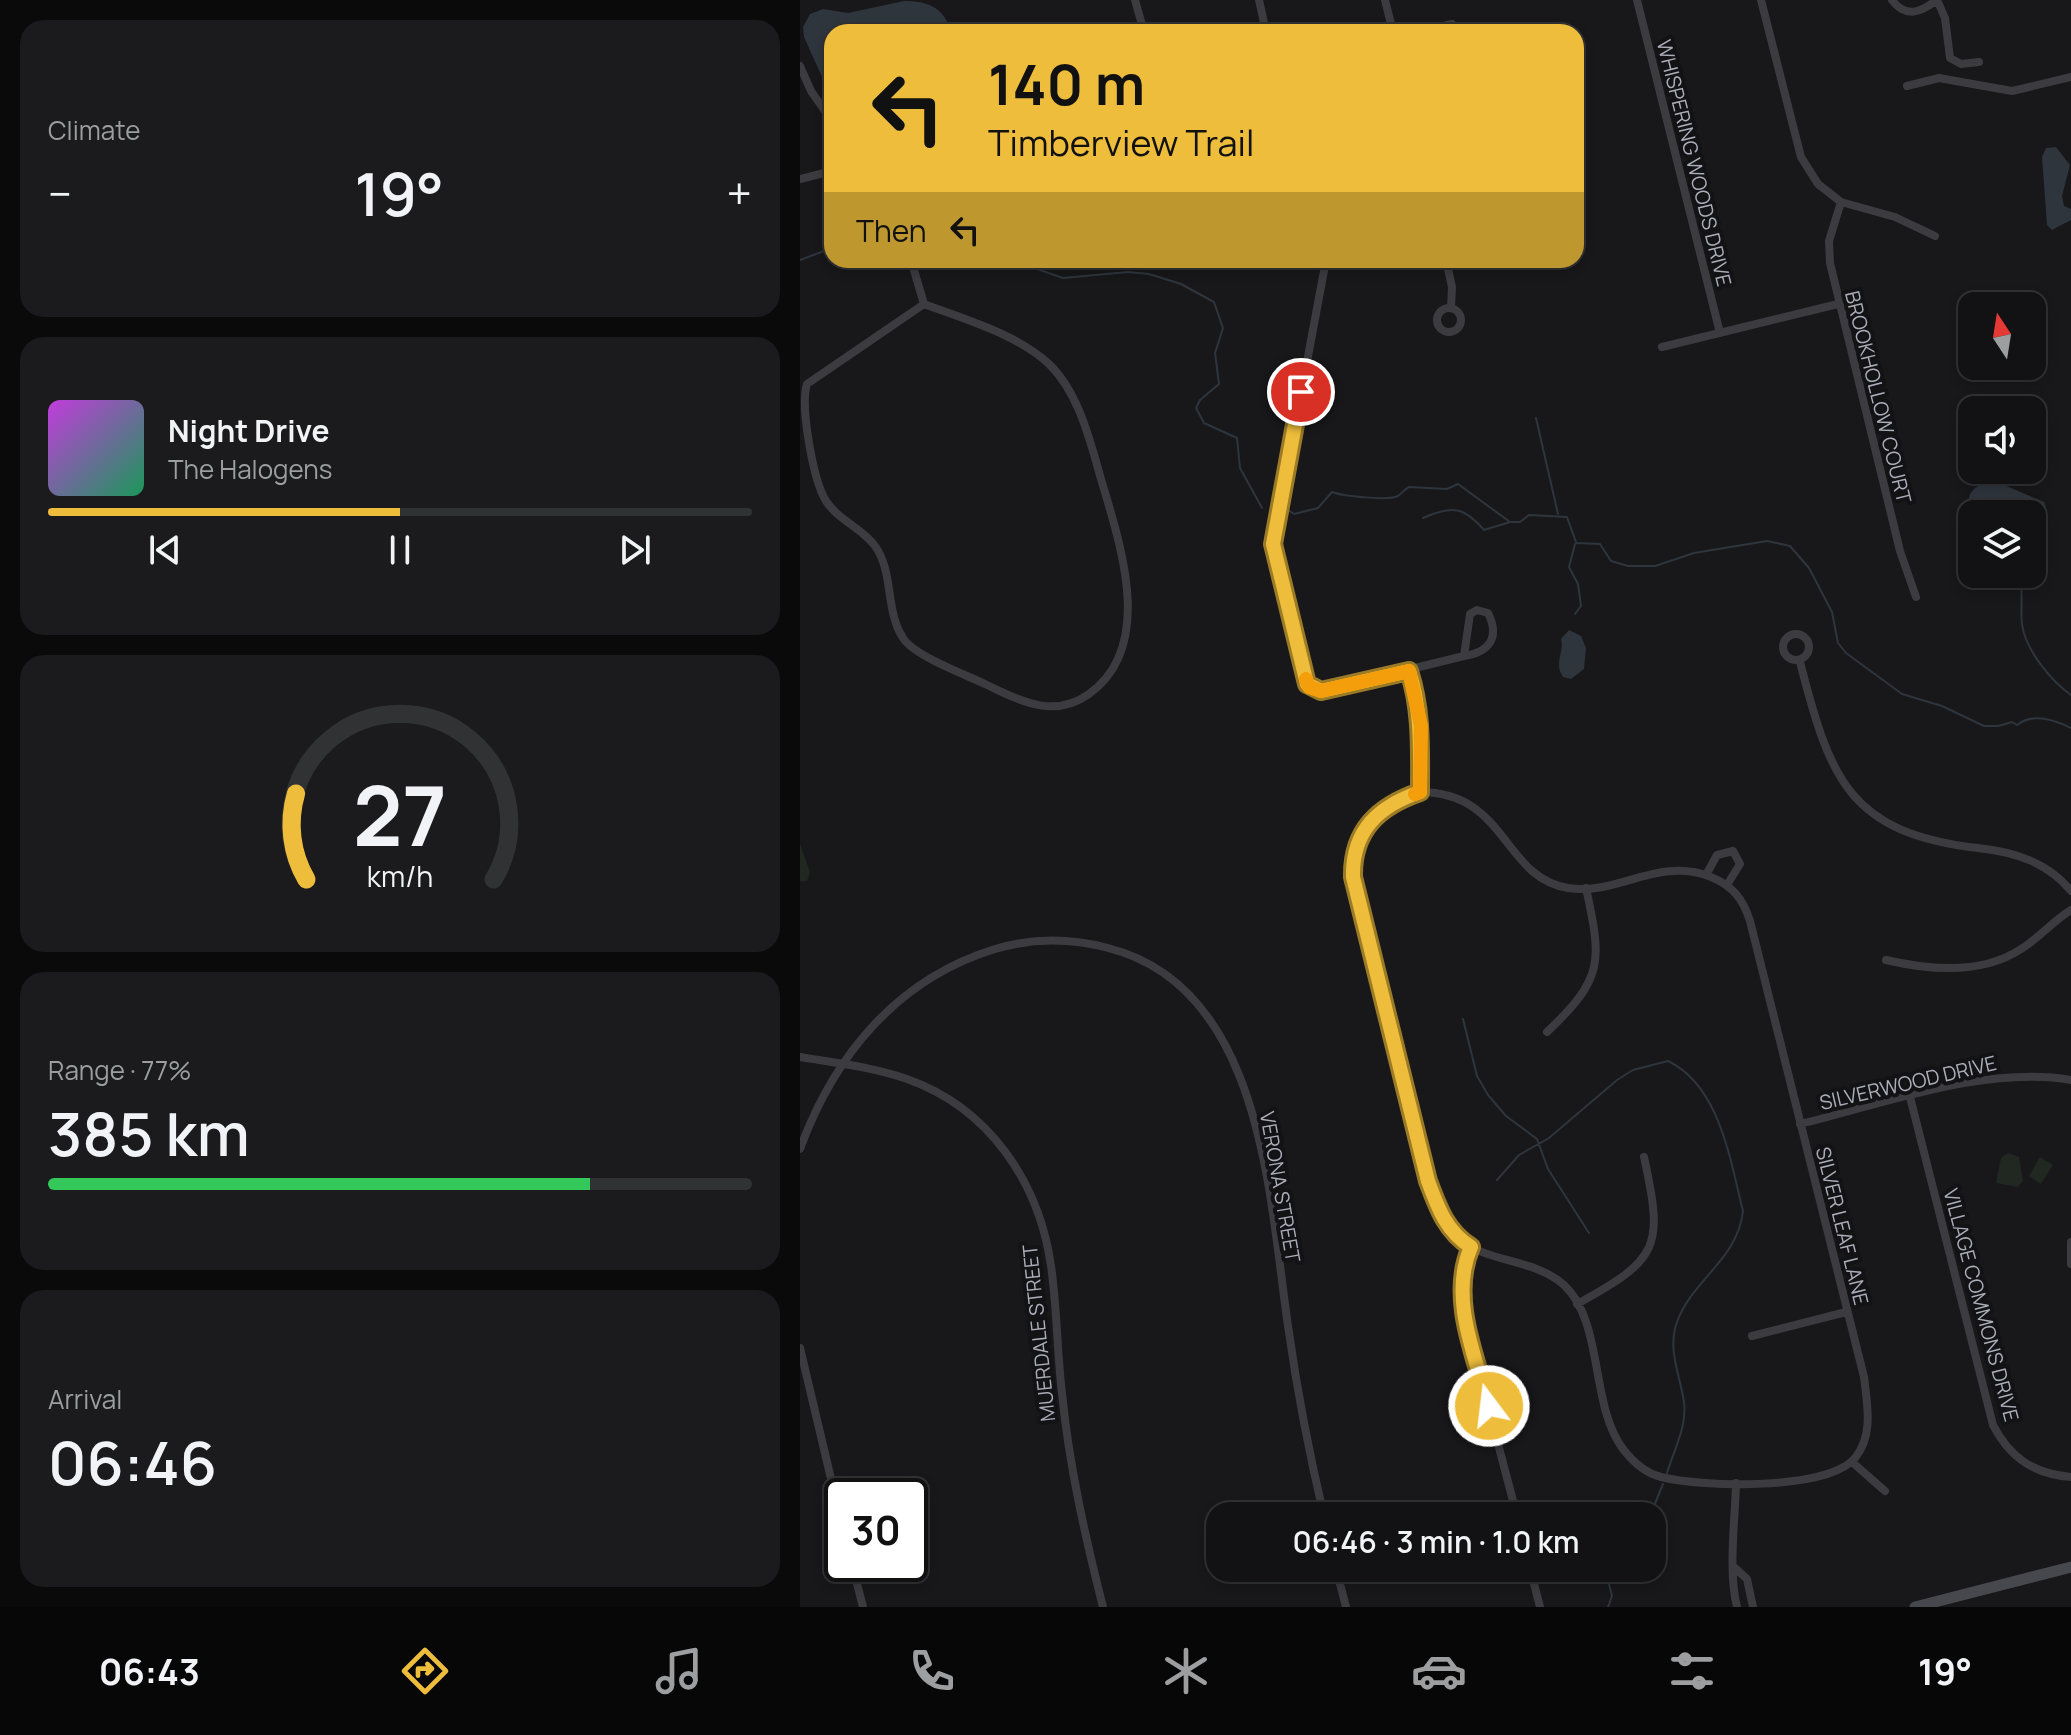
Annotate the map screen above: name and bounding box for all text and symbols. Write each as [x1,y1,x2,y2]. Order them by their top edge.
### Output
street label: WHISPERING WOODS DRIVE [1651,37,1738,289]
text: 140 m [988,45,1145,122]
icon: left [856,56,960,160]
text: Climate [48,112,140,148]
text: Timberview Trail [988,118,1254,167]
text: 19° [354,152,444,234]
text: − [48,163,72,223]
text: + [727,163,752,223]
icon: left [943,208,987,252]
text: Then [856,210,927,251]
street label: BROOKHOLLOW COURT [1839,288,1918,506]
north arrow [1958,292,2046,380]
map controls [1958,292,2046,588]
pin [1267,358,1335,426]
icon: arrive [1279,370,1323,414]
button: sound [1958,396,2046,484]
text: Night Drive [168,410,330,451]
text: The Halogens [168,451,332,487]
button: layers [1958,500,2046,588]
icon: previous [143,528,187,572]
icon: pause [378,528,422,572]
icon: next [613,528,657,572]
text: 27 [353,756,447,870]
text: km/h [367,857,433,896]
street label: SILVERWOOD DRIVE [1817,1049,1999,1116]
text: Range · 77% [48,1052,191,1088]
text: 385 km [48,1092,250,1174]
street label: VERONA STREET [1254,1109,1307,1264]
street label: SILVER LEAF LANE [1810,1144,1875,1308]
street label: VILLAGE COMMONS DRIVE [1937,1185,2026,1424]
street label: MUERDALE STREET [1016,1243,1061,1423]
position arrow [1447,1364,1531,1448]
text: Arrival [48,1381,122,1417]
text: 06:46 [48,1421,217,1503]
speed limit sign: 30 [824,1478,928,1582]
text: 06:46 · 3 min · 1.0 km [1292,1521,1580,1562]
icon: directions [397,1643,453,1699]
icon: music [651,1643,707,1699]
icon: phone [904,1643,960,1699]
icon: climate [1158,1643,1214,1699]
icon: car [1411,1643,1467,1699]
icon: filters [1664,1643,1720,1699]
text: 06:43 [99,1647,200,1696]
text: 19° [1918,1647,1972,1696]

